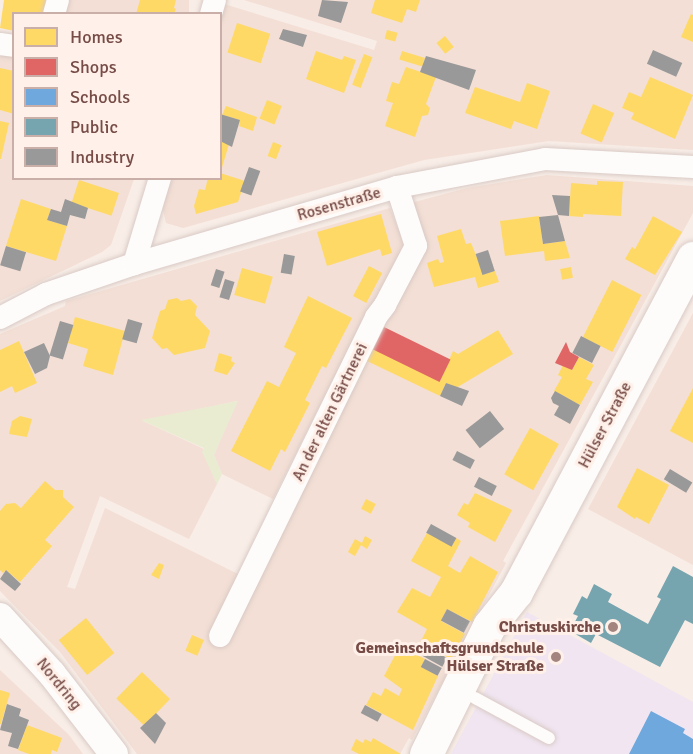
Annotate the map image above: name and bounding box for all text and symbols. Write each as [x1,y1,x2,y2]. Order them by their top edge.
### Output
legend [12,12,222,180]
text: Homes [70,26,123,48]
text: Shops [70,56,117,78]
text: Schools [70,86,130,108]
text: Public [70,116,118,138]
text: Industry [70,146,134,168]
street label: Rosenstraße [295,183,383,225]
street label: An der alten Gärtnerei [288,340,372,484]
street label: Hülser Straße [574,379,636,471]
place label: Christuskirche [499,617,601,637]
marker: Christuskirche [606,620,620,634]
place label: Gemeinschaftsgrundschule Hülser Straße [356,638,544,676]
marker: Gemeinschaftsgrundschule Hülser Straße [549,650,563,664]
street label: Nordring [32,654,86,714]

